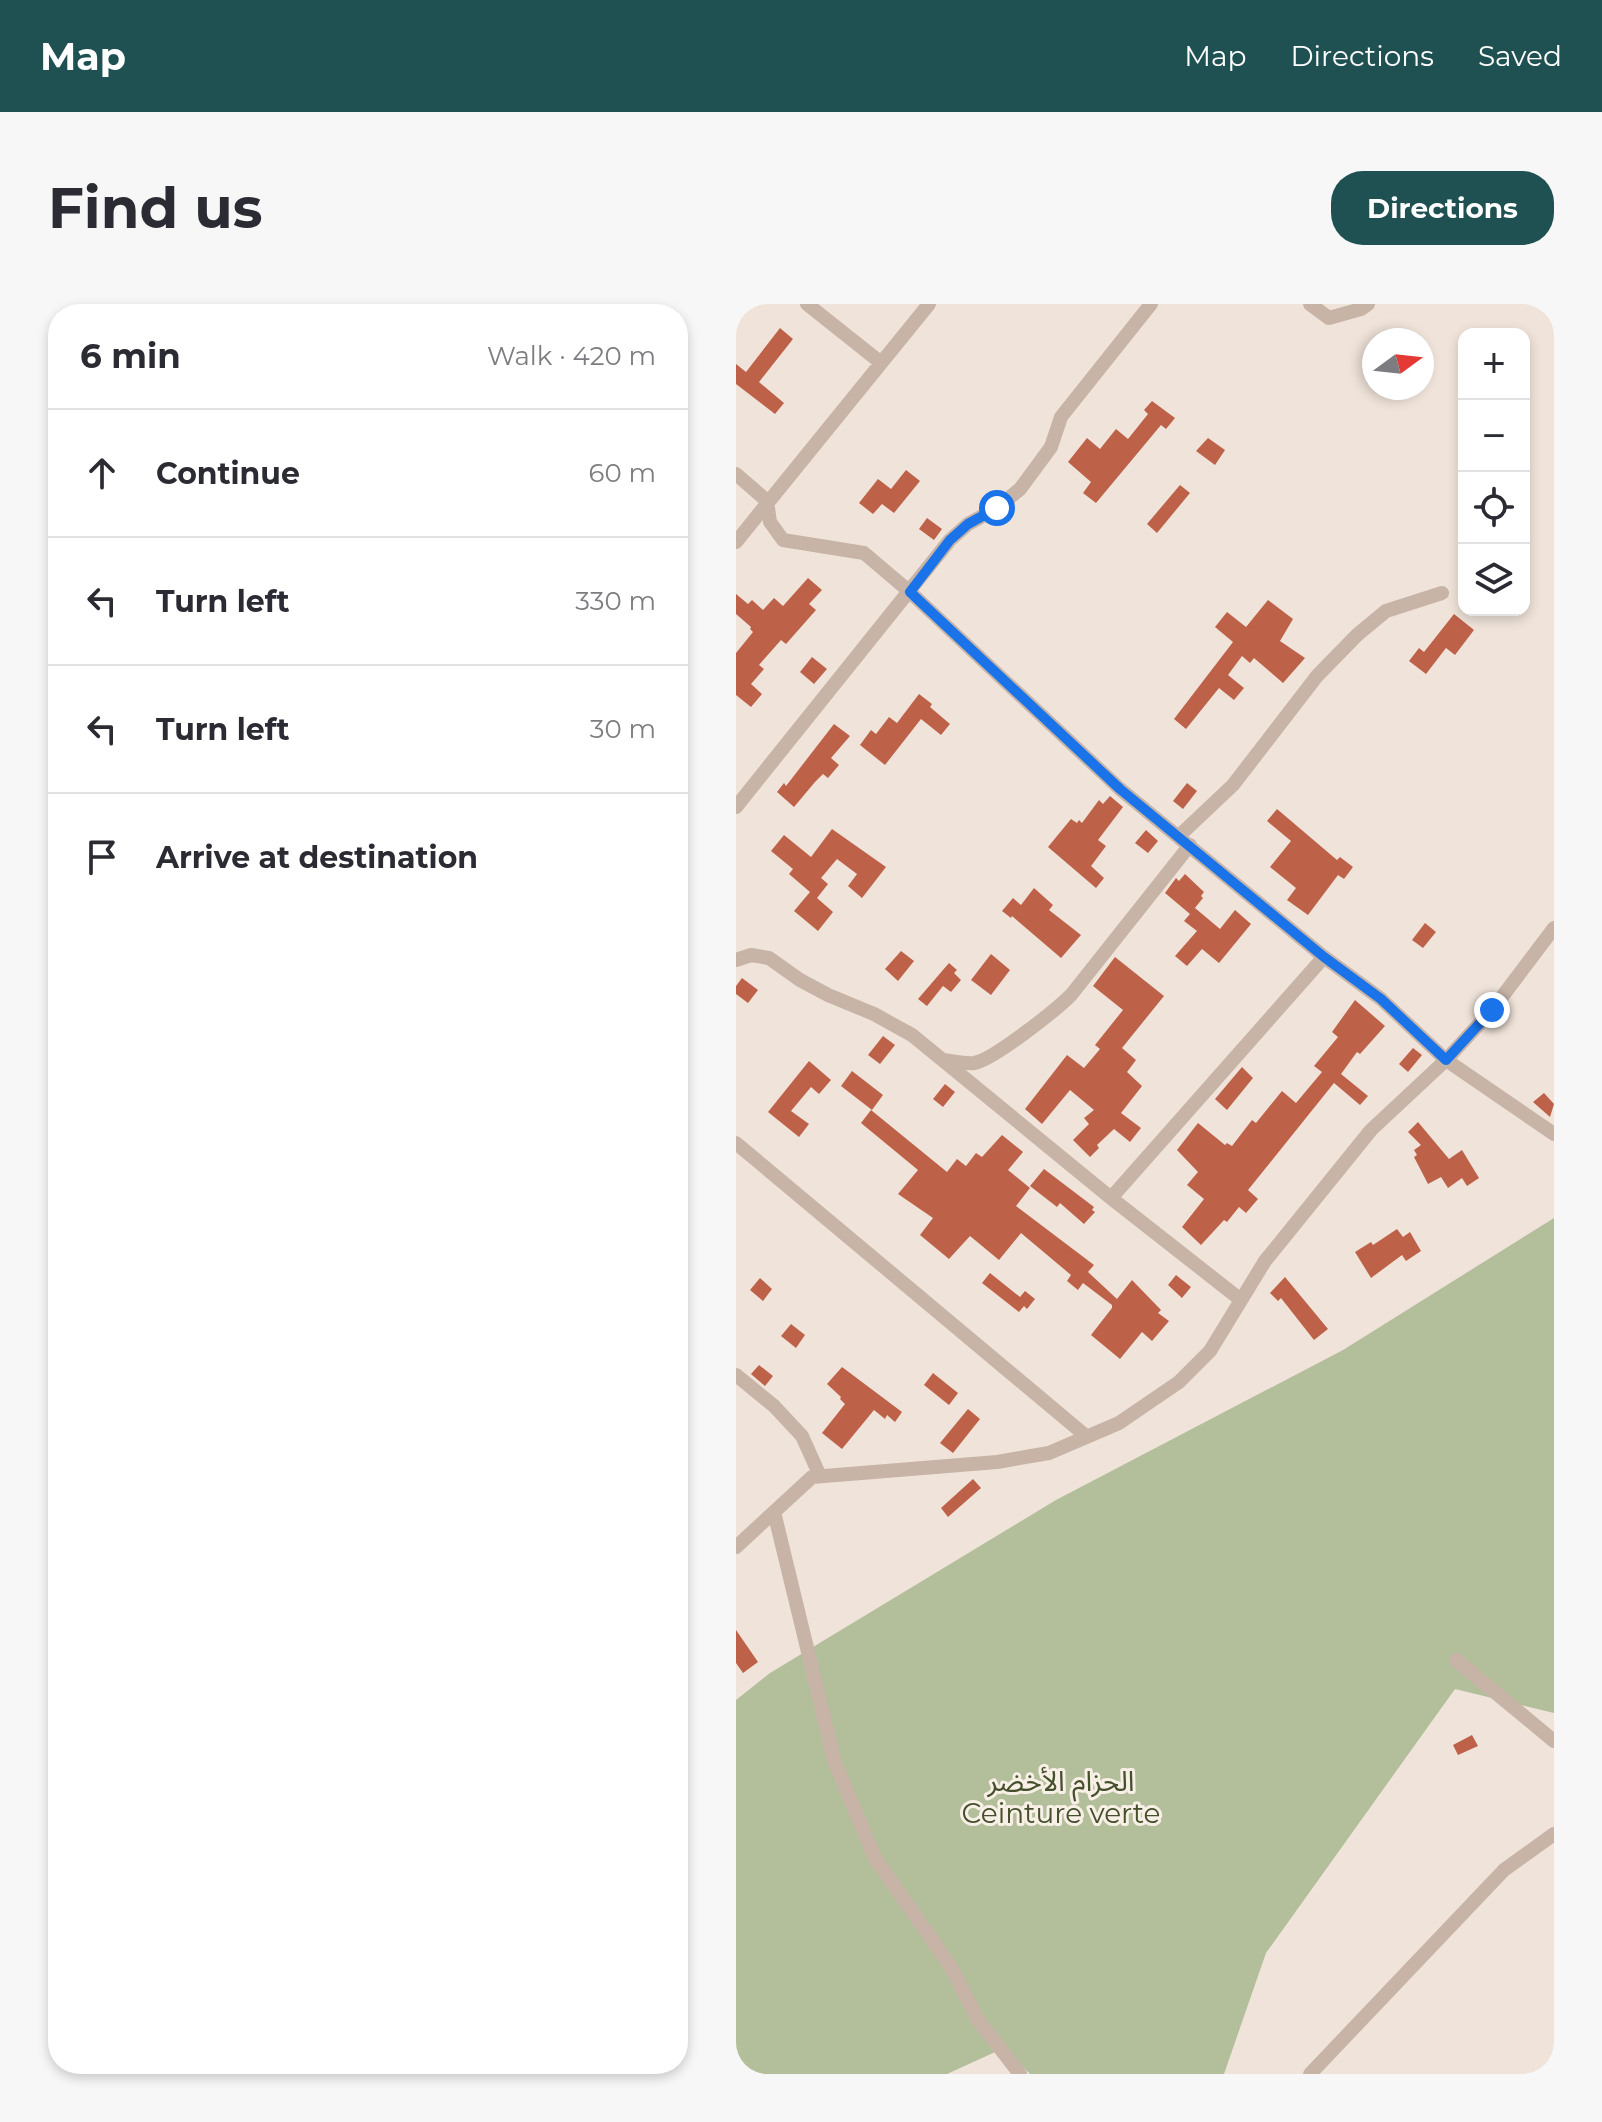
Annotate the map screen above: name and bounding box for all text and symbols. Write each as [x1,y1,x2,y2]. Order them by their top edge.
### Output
text: Map [40,33,126,80]
text: Map [1184,39,1246,73]
text: Directions [1290,39,1434,73]
text: Saved [1478,39,1562,73]
button: Directions [1331,171,1554,245]
text: Find us [48,174,262,242]
north arrow [1362,328,1434,400]
map controls [1458,328,1530,616]
button: + [1458,328,1530,400]
text: 6 min [80,335,181,377]
text: Walk · 420 m [487,340,656,372]
button: − [1458,400,1530,472]
icon: ahead [80,451,124,495]
text: Continue [156,455,300,492]
text: 60 m [589,457,656,489]
button: locate [1458,472,1530,544]
route start [979,490,1015,526]
button: layers [1458,544,1530,616]
icon: left [80,579,124,623]
text: Turn left [156,583,289,620]
text: 330 m [575,585,656,617]
icon: left [80,707,124,751]
text: Turn left [156,711,289,748]
text: 30 m [590,713,656,745]
icon: arrive [80,835,124,879]
text: Arrive at destination [156,839,478,876]
route end [1474,992,1510,1028]
park label: الحزام الأخضر Ceinture verte [962,1764,1160,1830]

